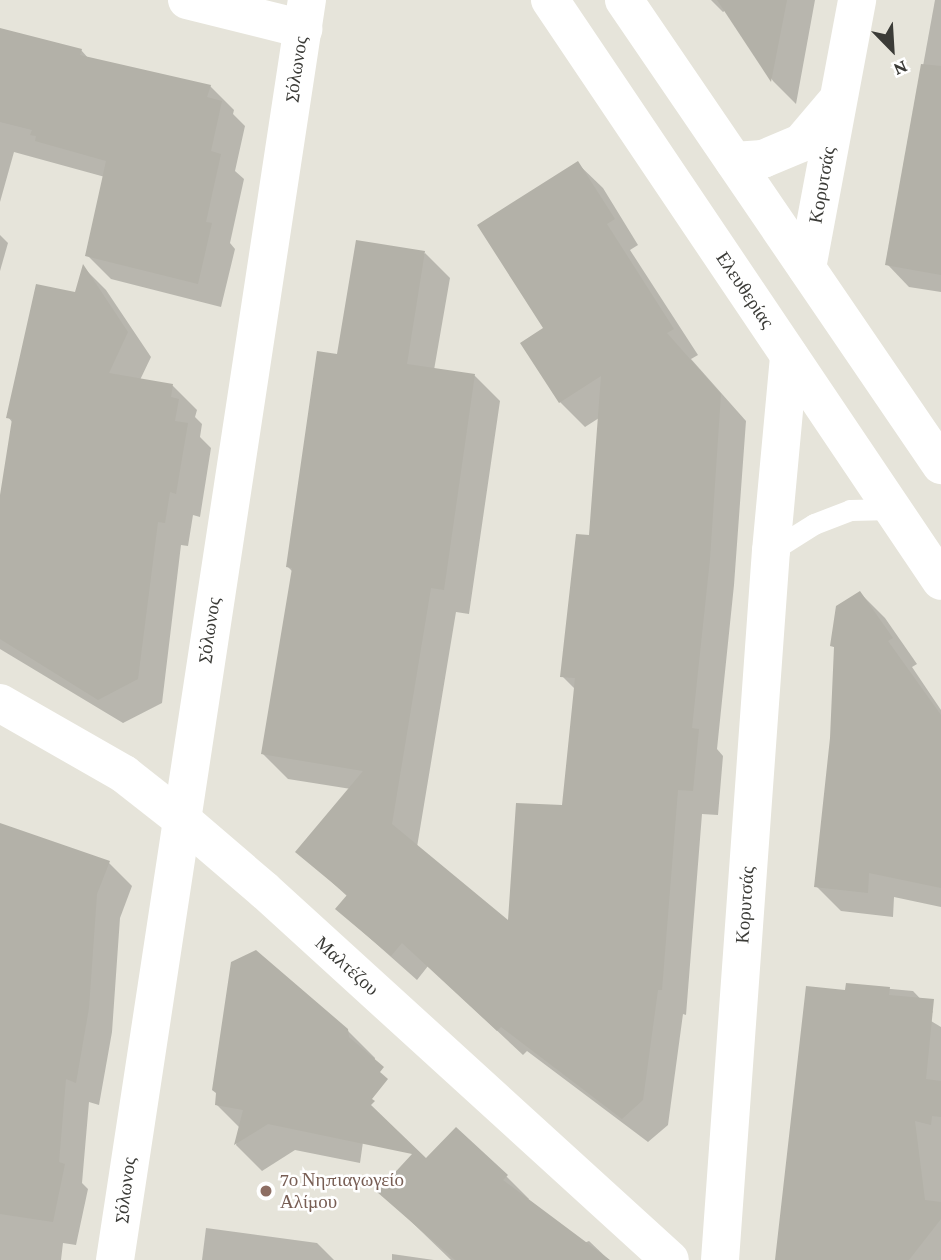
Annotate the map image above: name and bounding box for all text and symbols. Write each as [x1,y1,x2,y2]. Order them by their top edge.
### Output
north arrow [857,14,927,84]
street label: Σόλωνος [280,35,312,103]
text: N [891,56,911,81]
street label: Κορυτσάς [804,145,840,225]
street label: Ελευθερίας [711,247,779,333]
street label: Σόλωνος [193,596,225,664]
street label: Κορυτσάς [731,866,759,944]
street label: Μαλτέζου [310,932,384,1000]
street label: Σόλωνος [109,1156,141,1224]
place label: 7ο Νηπιαγωγείο Αλίμου [280,1169,404,1213]
marker: 7ο Νηπιαγωγείο Αλίμου [258,1183,274,1199]

